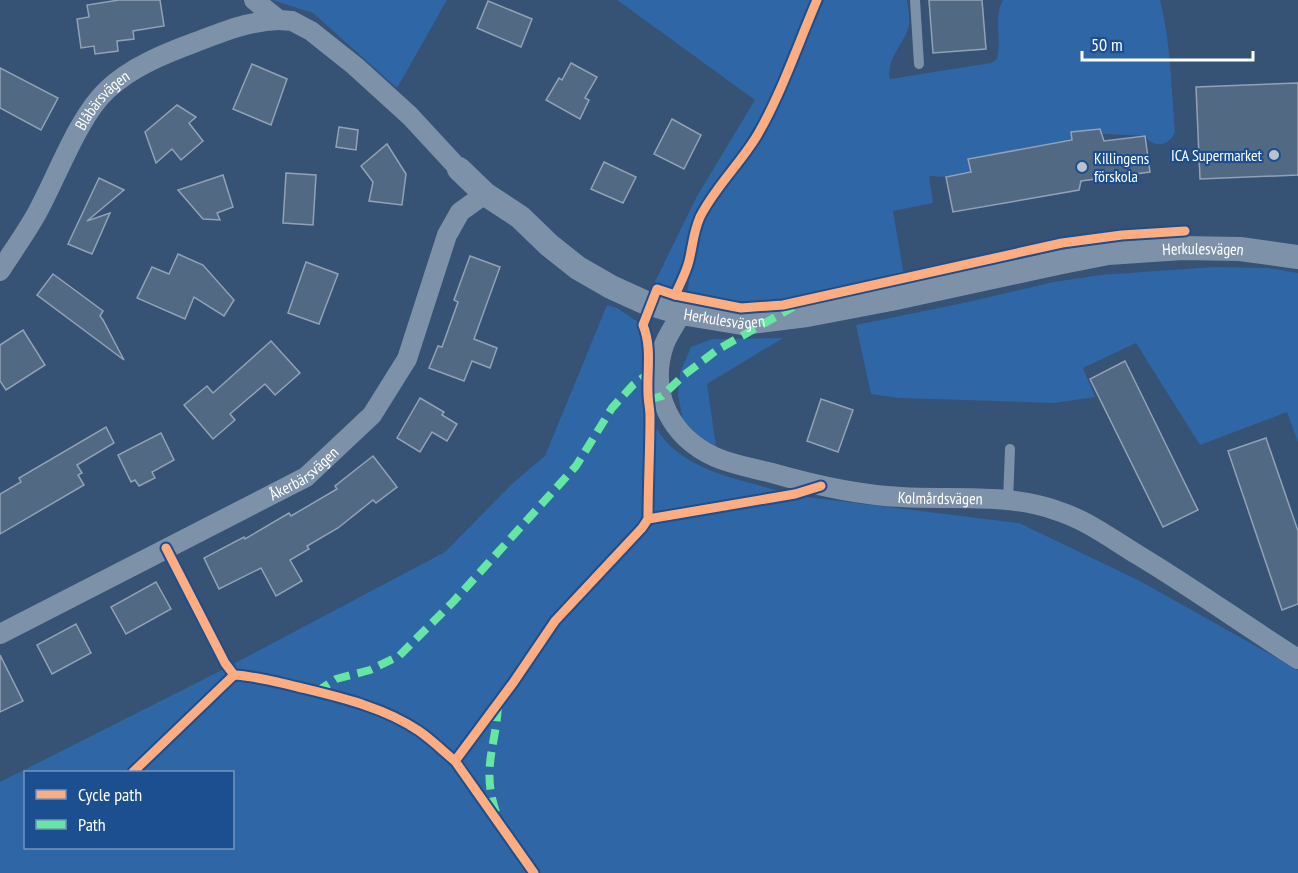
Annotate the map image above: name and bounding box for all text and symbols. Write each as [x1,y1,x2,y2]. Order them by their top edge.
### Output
scale bar [1082,24,1253,62]
text: 50 m [1091,33,1123,56]
street label: Blåbärsvägen [70,66,133,134]
place label: ICA Supermarket [1171,145,1263,165]
place label: Killingens förskola [1094,148,1149,186]
marker: ICA Supermarket [1267,148,1281,162]
marker: Killingens förskola [1075,160,1089,174]
street label: Herkulesvägen [1162,238,1245,259]
street label: Herkulesvägen [682,304,766,333]
street label: Åkerbärsvägen [265,442,342,504]
street label: Kolmårdsvägen [897,487,983,508]
legend [24,771,234,849]
text: Cycle path [78,783,142,806]
text: Path [78,813,106,836]

